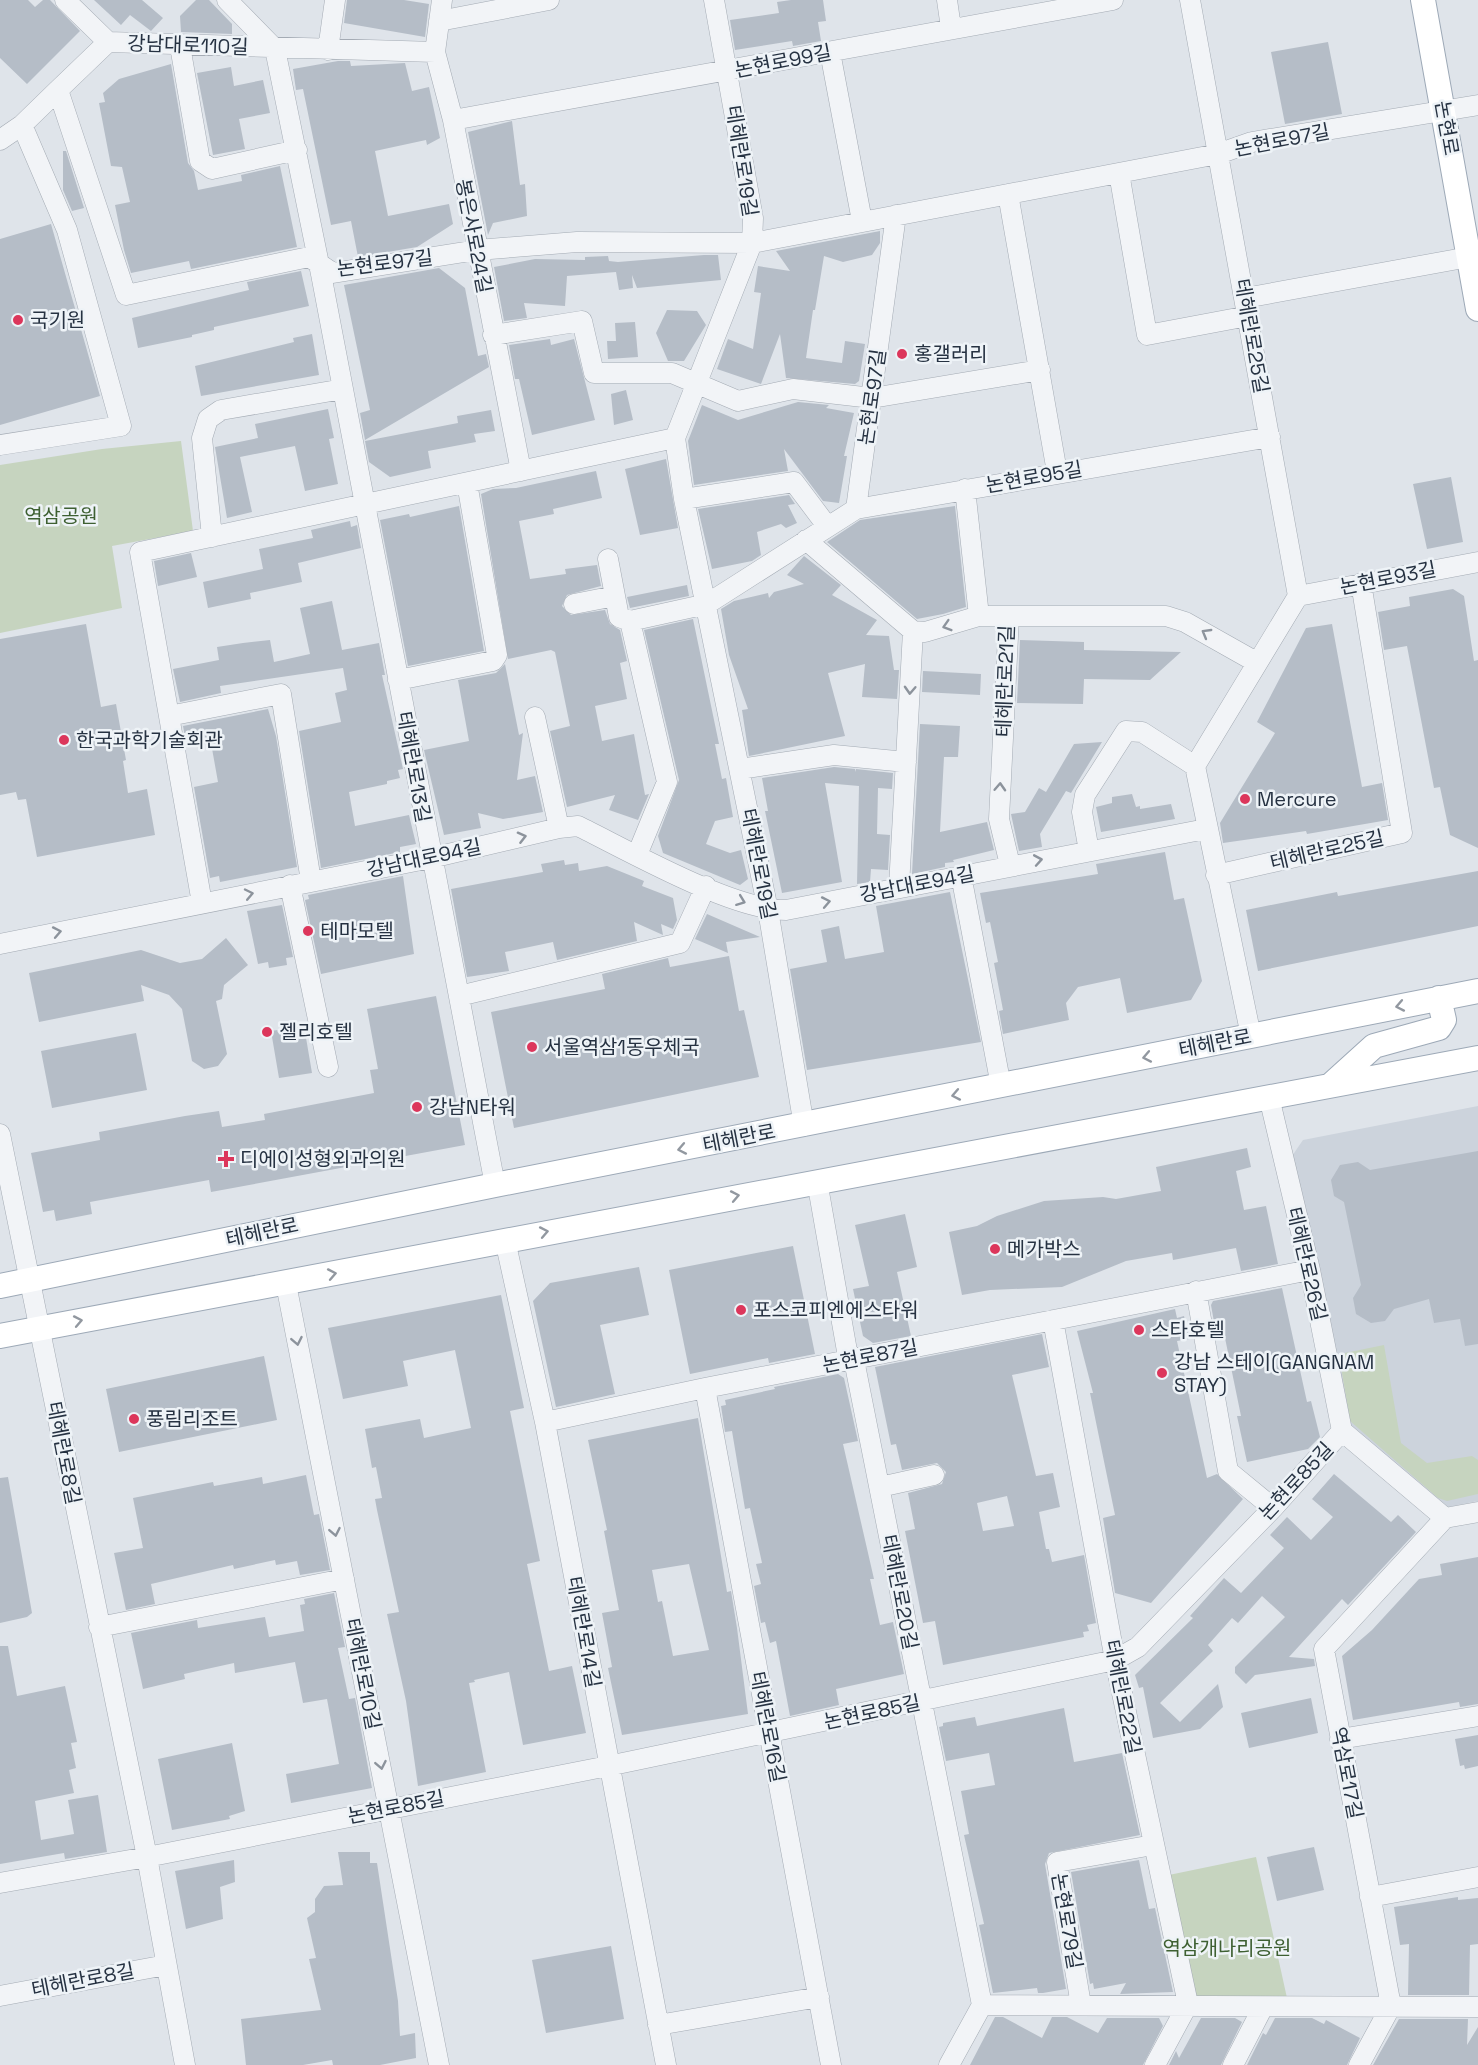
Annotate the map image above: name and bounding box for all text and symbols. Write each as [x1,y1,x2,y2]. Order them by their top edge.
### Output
street label: 강남대로110길 [127,30,249,60]
street label: 논현로99길 [732,39,834,83]
street label: 논현로 [1429,99,1465,157]
street label: 테헤란로19길 [720,103,764,219]
street label: 논현로97길 [1232,118,1332,162]
street label: 봉은사로24길 [450,177,498,295]
street label: 논현로97길 [335,244,435,282]
street label: 테헤란로25길 [1229,277,1275,395]
place label: 국기원 [30,307,85,333]
marker: 국기원 [11,313,25,327]
place label: 홍갤러리 [914,341,988,367]
street label: 논현로97길 [852,347,892,447]
marker: 홍갤러리 [895,347,909,361]
street label: 논현로95길 [984,456,1084,498]
park label: 역삼공원 [24,503,98,529]
street label: 논현로93길 [1337,556,1439,600]
one-way arrow [942,619,952,631]
street label: 테헤란로21길 [990,624,1020,738]
one-way arrow [1201,629,1212,641]
one-way arrow [903,685,916,694]
street label: 테헤란로13길 [391,709,437,825]
place label: 한국과학기술회관 [76,727,223,753]
marker: 한국과학기술회관 [57,733,71,747]
one-way arrow [994,783,1007,792]
place label: Mercure [1257,786,1337,812]
marker: Mercure [1238,792,1252,806]
street label: 테헤란로19길 [735,806,783,922]
street label: 테헤란로25길 [1268,824,1386,876]
one-way arrow [516,831,526,844]
street label: 강남대로94길 [364,833,484,883]
one-way arrow [1033,854,1043,867]
street label: 강남대로94길 [857,860,977,908]
one-way arrow [243,888,253,901]
one-way arrow [735,894,746,906]
one-way arrow [821,896,831,909]
place label: 테마모텔 [320,918,394,944]
marker: 테마모텔 [301,924,315,938]
one-way arrow [52,926,62,939]
one-way arrow [1395,999,1405,1012]
place label: 젤리호텔 [279,1019,353,1045]
street label: 테헤란로 [1176,1023,1254,1063]
marker: 젤리호텔 [260,1025,274,1039]
place label: 서울역삼1동우체국 [544,1034,700,1060]
marker: 서울역삼1동우체국 [525,1040,539,1054]
one-way arrow [1142,1050,1152,1063]
one-way arrow [951,1088,961,1101]
place label: 강남N타워 [429,1094,516,1120]
marker: 강남N타워 [410,1100,424,1114]
street label: 테헤란로 [700,1118,778,1158]
one-way arrow [677,1142,687,1155]
place label: 디에이성형외과의원 [240,1146,406,1172]
marker: 디에이성형외과의원 [217,1150,235,1168]
one-way arrow [730,1190,740,1203]
street label: 테헤란로26길 [1281,1204,1333,1324]
street label: 테헤란로 [223,1212,301,1252]
one-way arrow [538,1226,548,1239]
place label: 메가박스 [1007,1236,1081,1262]
marker: 메가박스 [988,1242,1002,1256]
one-way arrow [327,1268,337,1281]
place label: 포스코피엔에스타워 [753,1297,919,1323]
marker: 포스코피엔에스타워 [734,1303,748,1317]
one-way arrow [73,1315,83,1328]
place label: 스타호텔 [1151,1317,1225,1343]
marker: 스타호텔 [1132,1323,1146,1337]
street label: 논현로87길 [820,1334,920,1378]
one-way arrow [290,1336,303,1346]
place label: 강남 스테이(GANGNAM STAY) [1174,1349,1374,1398]
marker: 강남 스테이(GANGNAM STAY) [1155,1366,1169,1380]
street label: 테헤란로8길 [41,1399,87,1507]
place label: 풍림리조트 [146,1406,238,1432]
marker: 풍림리조트 [127,1412,141,1426]
street label: 논현로85길 [1253,1436,1339,1526]
one-way arrow [328,1527,341,1537]
street label: 테헤란로20길 [876,1532,924,1652]
street label: 테헤란로14길 [561,1574,607,1690]
street label: 테헤란로10길 [339,1616,387,1732]
street label: 테헤란로22길 [1099,1638,1147,1756]
street label: 테헤란로16길 [744,1669,792,1785]
street label: 논현로85길 [821,1689,923,1735]
street label: 역삼로17길 [1325,1725,1369,1821]
one-way arrow [374,1759,387,1769]
street label: 논현로85길 [345,1785,447,1829]
street label: 논현로79길 [1046,1871,1088,1971]
park label: 역삼개나리공원 [1163,1935,1291,1961]
street label: 테헤란로8길 [29,1957,137,2003]

